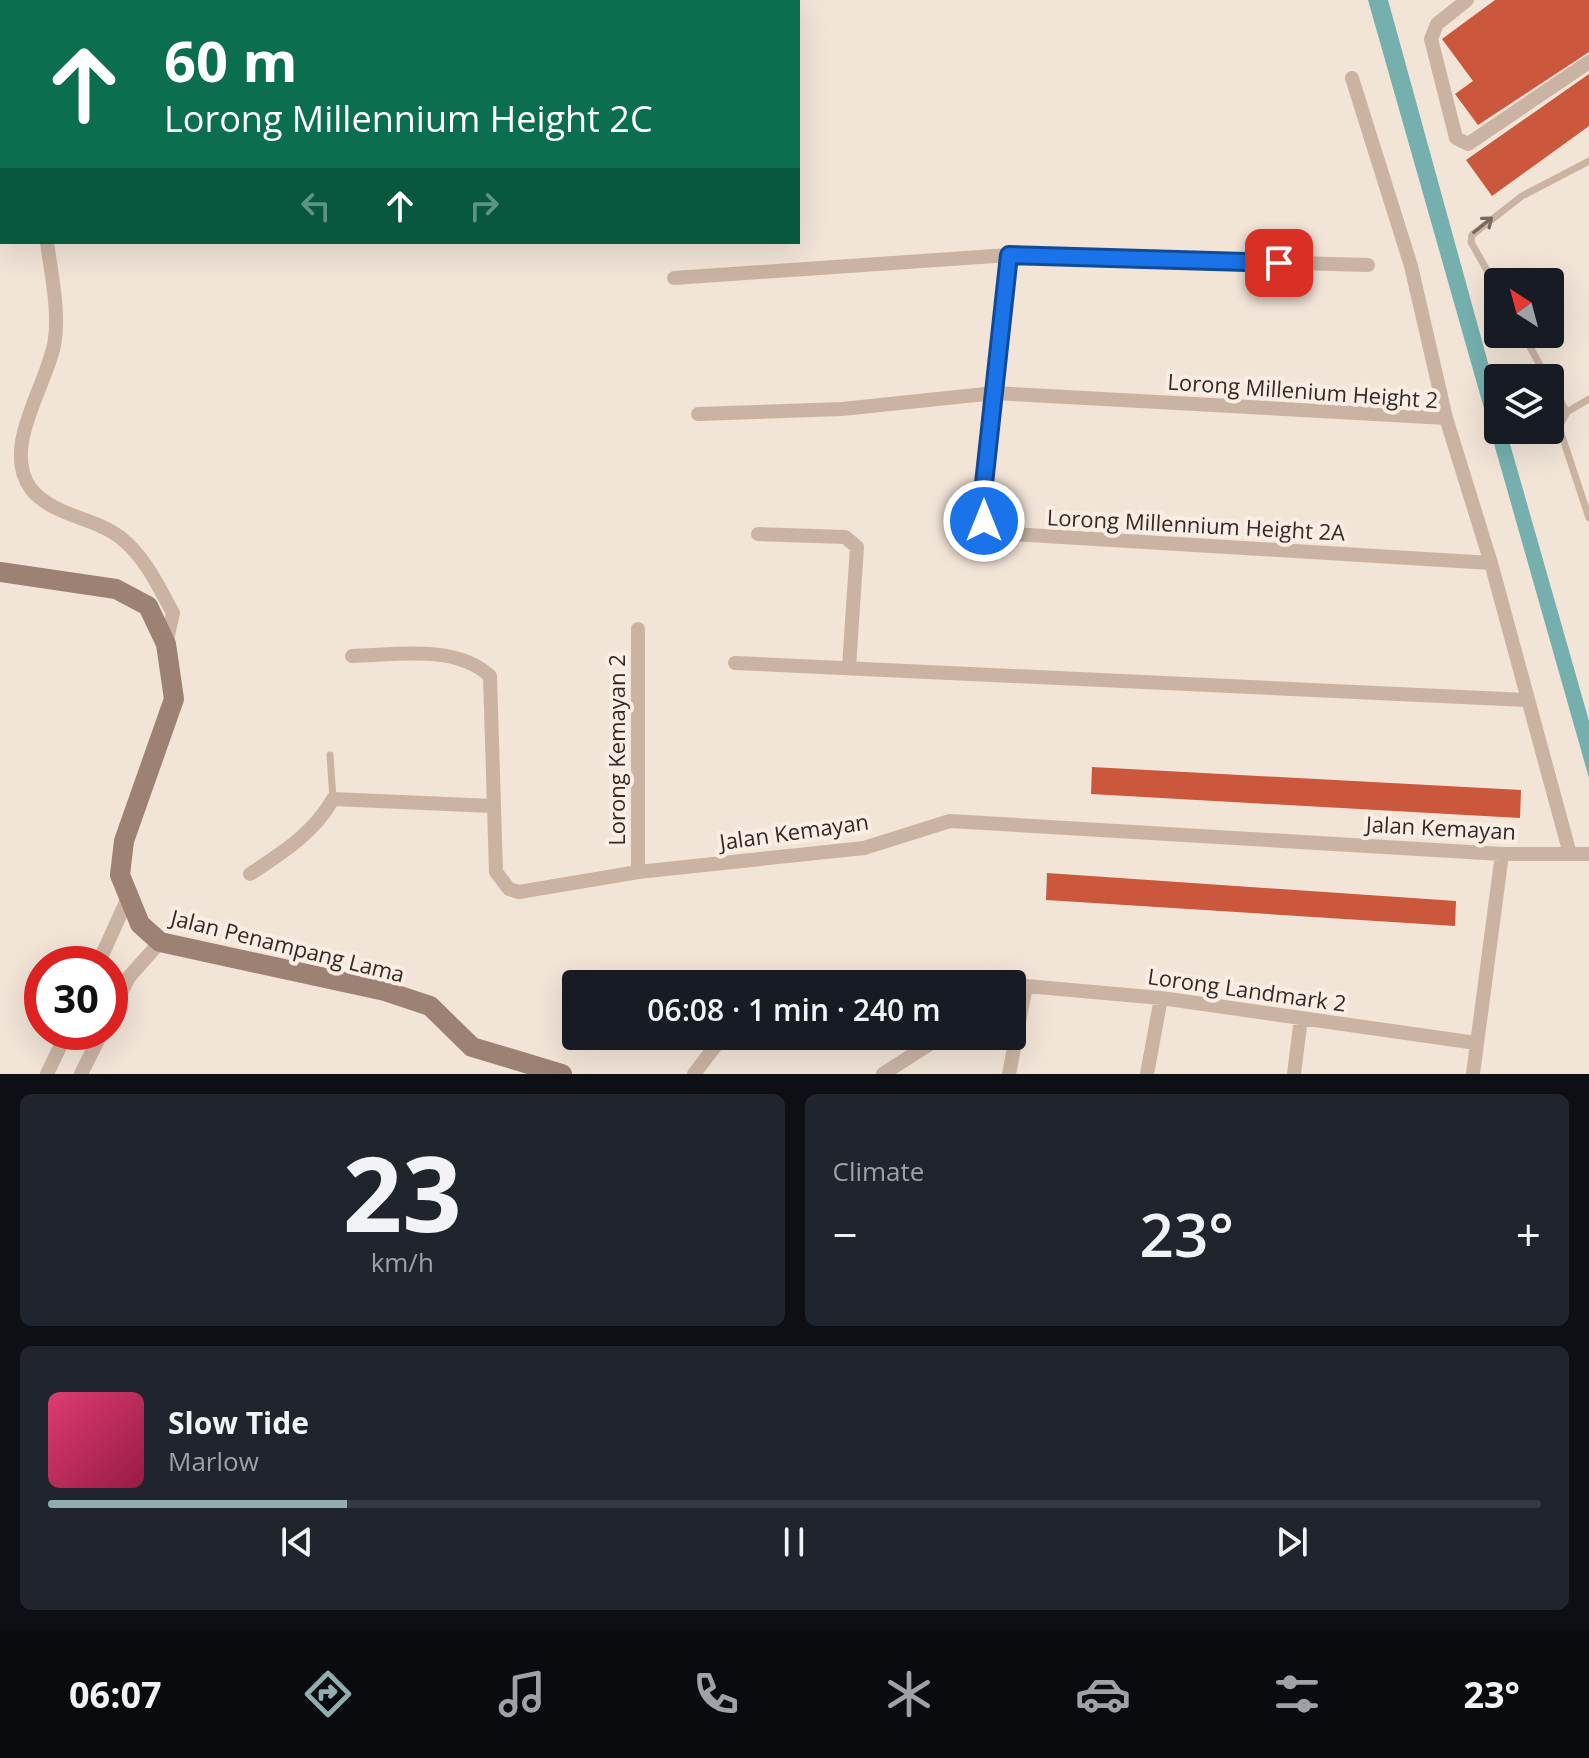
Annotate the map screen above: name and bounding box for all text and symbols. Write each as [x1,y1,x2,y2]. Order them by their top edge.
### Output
text: 60 m [164,22,298,98]
icon: ahead [32,32,136,136]
text: Lorong Millennium Height 2C [164,94,653,143]
icon: left [294,184,338,228]
icon: ahead [378,184,422,228]
icon: right [462,184,506,228]
one-way arrow [1473,216,1493,234]
pin [1245,229,1313,297]
icon: arrive [1257,241,1301,285]
north arrow [1484,268,1564,348]
map controls [1484,268,1564,444]
button: layers [1484,364,1564,444]
street label: Lorong Millenium Height 2 [1167,366,1439,414]
position arrow [942,479,1026,563]
street label: Lorong Millennium Height 2A [1046,501,1346,547]
street label: Lorong Kemayan 2 [601,654,631,846]
street label: Jalan Kemayan [716,806,870,857]
street label: Jalan Kemayan [1363,808,1517,846]
street label: Jalan Penampang Lama [166,901,408,989]
speed limit sign: 30 [24,946,128,1050]
street label: Lorong Landmark 2 [1146,960,1348,1018]
text: 06:08 · 1 min · 240 m [647,989,941,1030]
text: 23 [343,1121,462,1262]
text: Climate [833,1153,924,1189]
text: 23° [1140,1193,1234,1275]
text: − [833,1204,858,1264]
text: + [1516,1204,1541,1264]
text: km/h [371,1244,434,1280]
text: Slow Tide [168,1402,309,1443]
text: Marlow [168,1443,259,1479]
icon: previous [275,1520,319,1564]
icon: pause [772,1520,816,1564]
icon: next [1270,1520,1314,1564]
icon: directions [300,1666,356,1722]
icon: music [494,1666,550,1722]
icon: phone [688,1666,744,1722]
icon: climate [881,1666,937,1722]
icon: car [1075,1666,1131,1722]
icon: filters [1269,1666,1325,1722]
text: 06:07 [69,1670,162,1719]
text: 23° [1463,1670,1520,1719]

